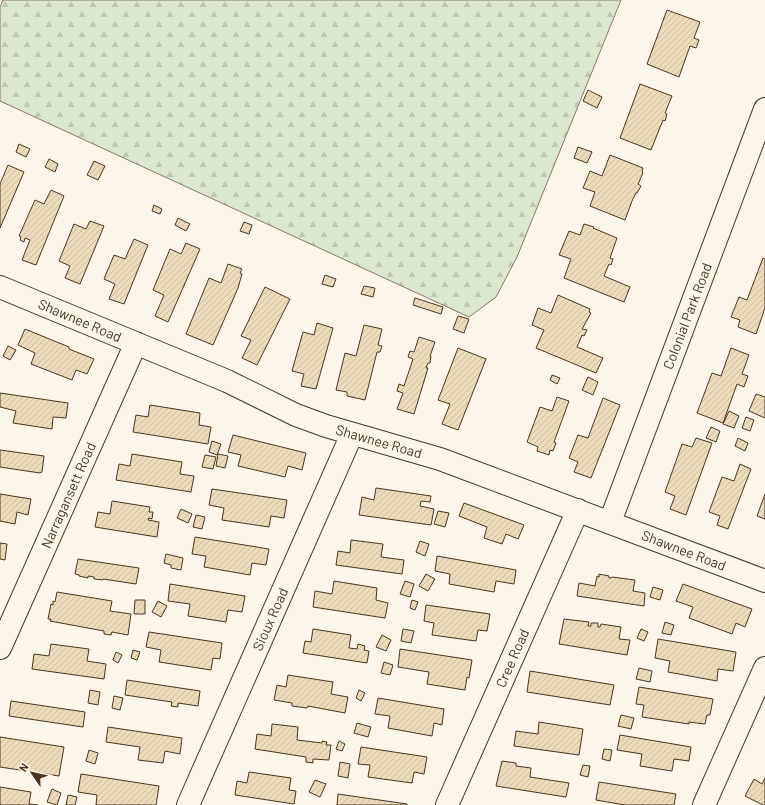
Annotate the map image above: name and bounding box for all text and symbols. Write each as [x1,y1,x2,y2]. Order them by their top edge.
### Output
street label: Colonial Park Road [659,260,715,372]
street label: Shawnee Road [36,295,124,345]
street label: Shawnee Road [334,421,424,461]
street label: Narragansett Road [37,439,99,551]
street label: Shawnee Road [639,526,729,574]
street label: Sioux Road [249,585,291,653]
street label: Cree Road [492,626,532,690]
north arrow [12,753,52,793]
text: N [16,760,31,774]

